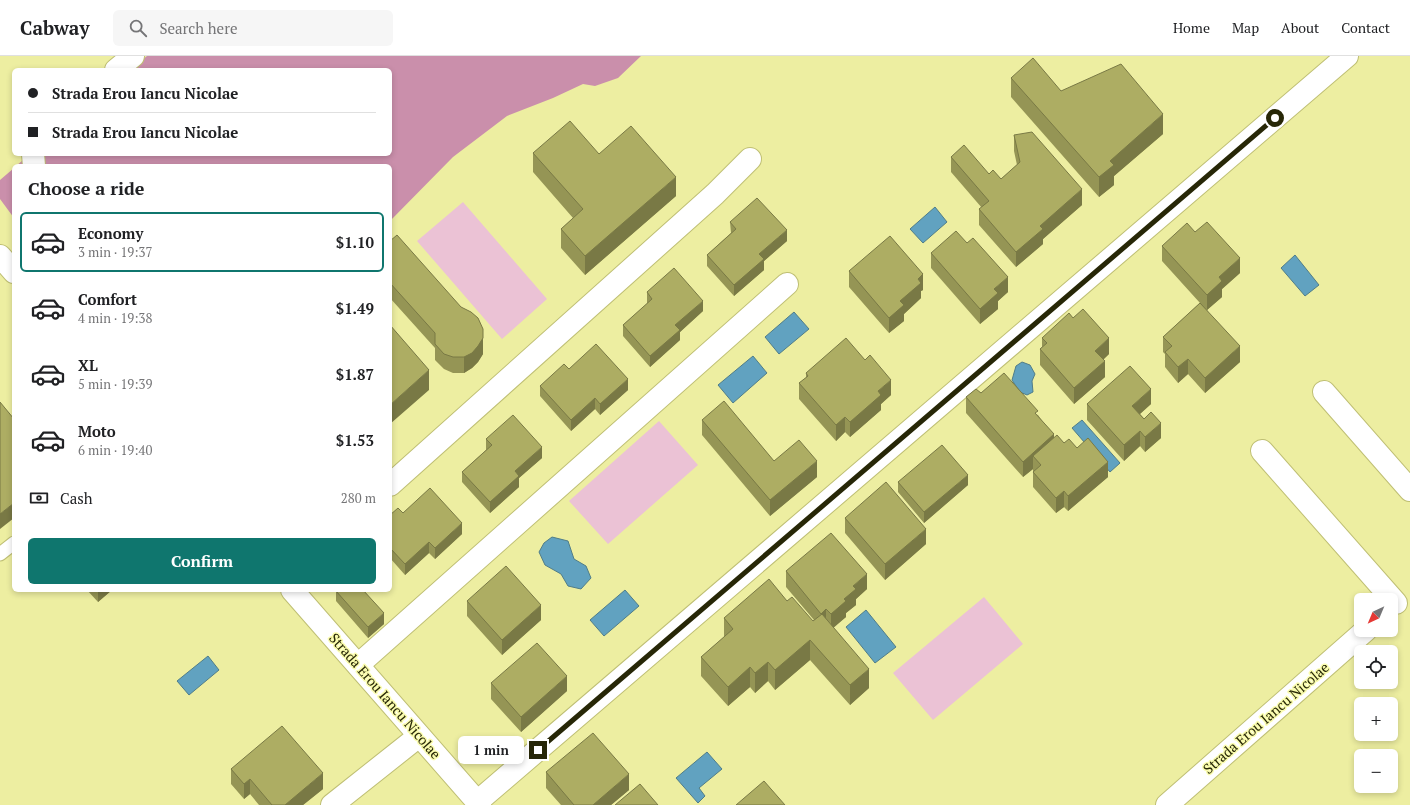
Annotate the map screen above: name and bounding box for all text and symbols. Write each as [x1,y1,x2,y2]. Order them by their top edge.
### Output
search box [113,10,393,46]
text: Cabway [20,15,89,40]
icon: search [127,17,149,39]
text: Search here [159,18,237,38]
text: Home [1173,18,1210,37]
text: Map [1232,18,1259,37]
text: About [1281,18,1319,37]
text: Contact [1341,18,1390,37]
text: Strada Erou Iancu Nicolae [52,83,238,103]
route start [1266,109,1284,127]
text: Strada Erou Iancu Nicolae [52,122,238,142]
text: Choose a ride [28,176,144,200]
text: Economy [78,223,143,243]
icon: car [30,224,66,260]
text: $1.10 [336,232,374,252]
text: 3 min · 19:37 [78,243,152,261]
text: Comfort [78,289,137,309]
icon: car [30,290,66,326]
text: $1.49 [336,298,374,318]
text: 4 min · 19:38 [78,309,152,327]
text: XL [78,355,98,375]
icon: car [30,356,66,392]
text: $1.87 [336,364,374,384]
text: 5 min · 19:39 [78,375,152,393]
text: Moto [78,421,116,441]
icon: car [30,422,66,458]
text: $1.53 [336,430,374,450]
text: 6 min · 19:40 [78,441,152,459]
icon: cash [28,487,50,509]
text: Cash [60,488,93,508]
text: 280 m [341,489,376,507]
button: Confirm [28,538,376,584]
north arrow [1354,593,1398,637]
map controls [1354,593,1398,793]
street label: Strada Erou Iancu Nicolae [325,629,445,763]
button: locate [1354,645,1398,689]
street label: Strada Erou Iancu Nicolae [1199,658,1333,778]
button: + [1354,697,1398,741]
callout: 1 min [458,736,524,764]
text: 1 min [473,741,509,759]
route end [529,741,547,759]
button: − [1354,749,1398,793]

